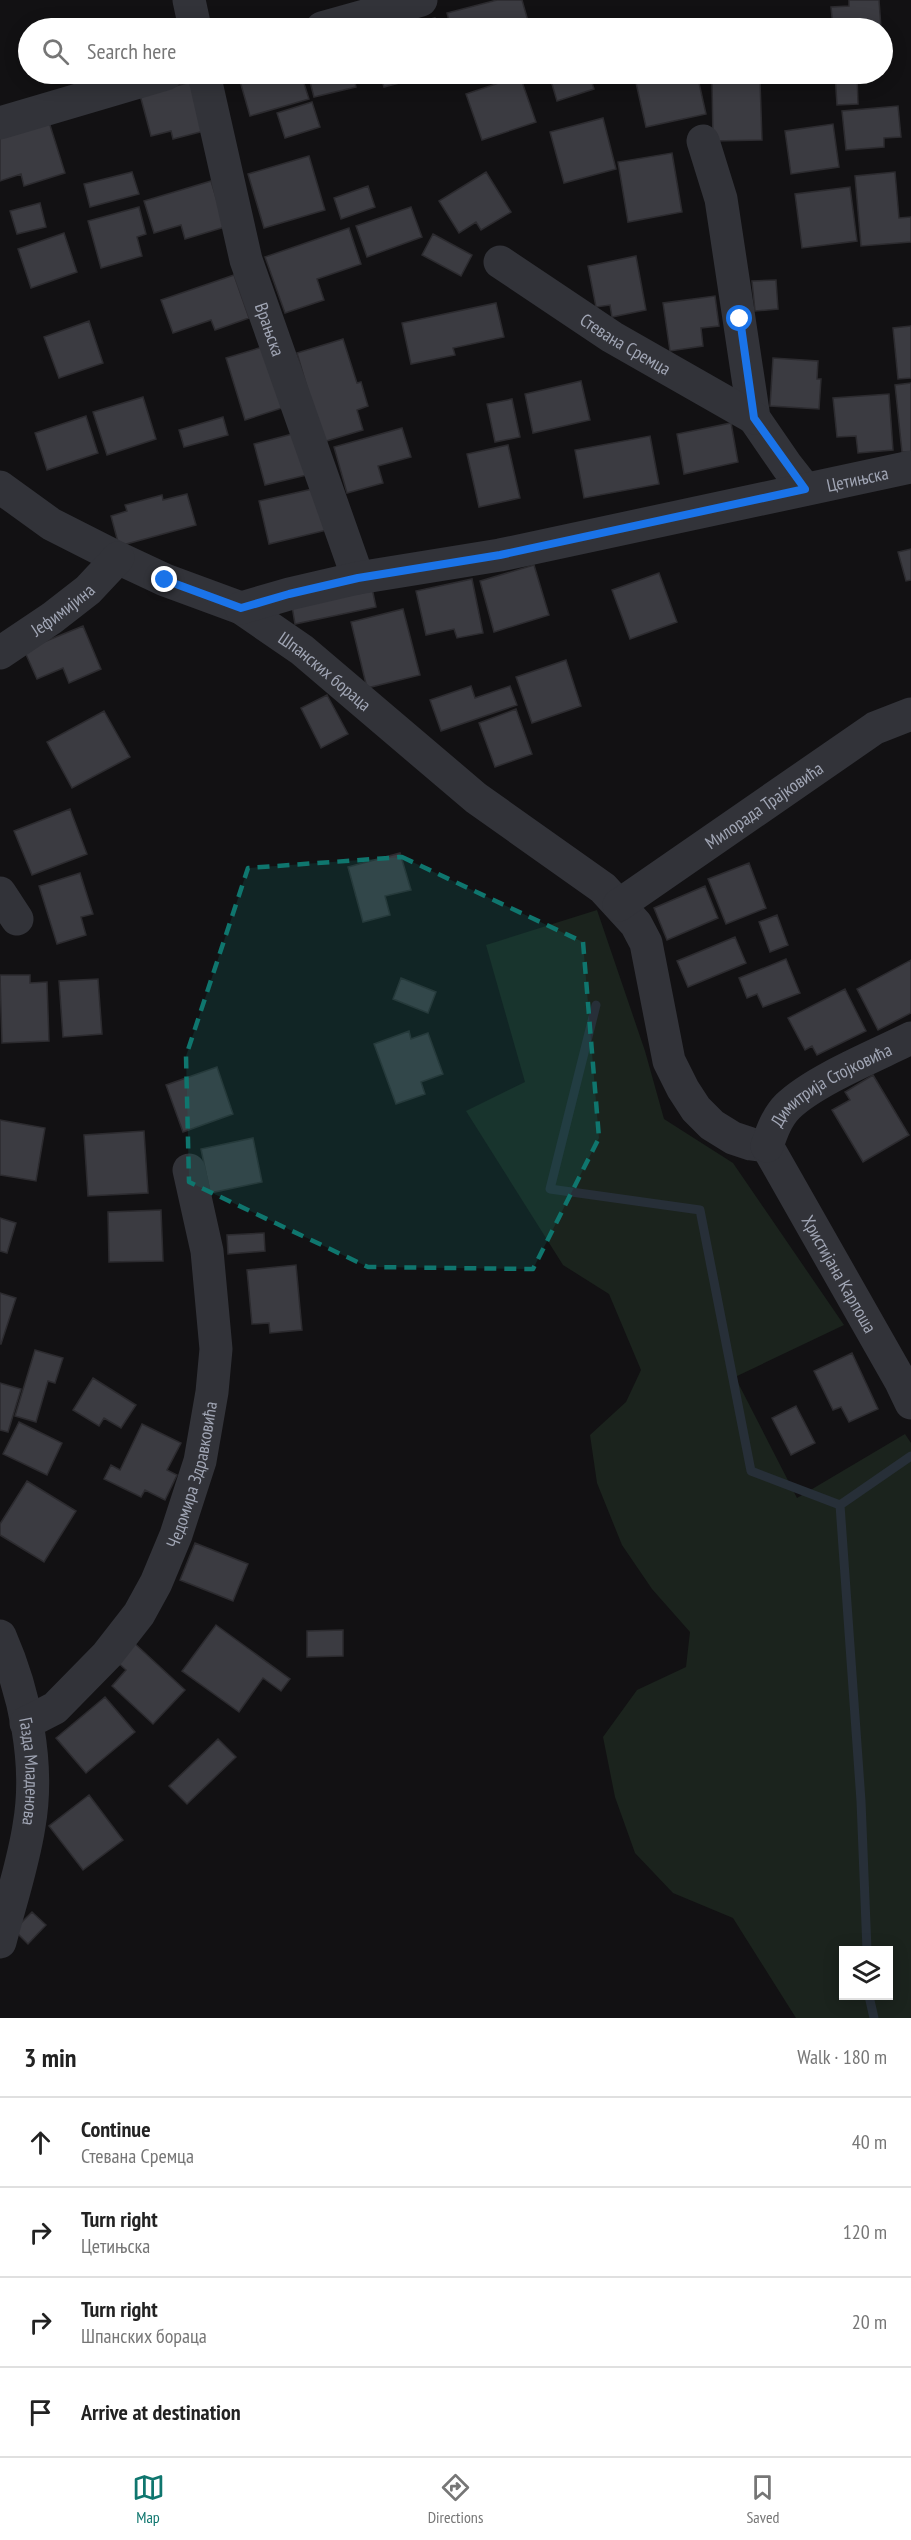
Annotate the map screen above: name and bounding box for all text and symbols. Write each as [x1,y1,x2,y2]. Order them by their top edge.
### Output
search box [18,18,893,84]
icon: search [39,35,72,68]
text: Search here [87,37,176,65]
street label: Врањска [250,299,290,359]
route start [726,305,752,331]
street label: Стевана Сремца [576,308,675,380]
street label: Цетињска [824,461,890,496]
route end [151,566,177,592]
street label: Јефимијина [25,579,99,641]
street label: Шпанских бораца [274,626,376,716]
street label: Милорада Трајковића [700,756,827,854]
street label: Димитрија Стојковића [765,1037,895,1130]
street label: Христијана Карпоша [797,1211,882,1337]
street label: Чедомира Здравковића [161,1400,222,1551]
street label: Газда Младенова [15,1715,44,1827]
map controls [839,1946,893,2000]
button: layers [839,1946,893,2000]
text: 3 min [24,2041,77,2074]
text: Walk · 180 m [797,2044,887,2070]
text: Continue [81,2115,151,2143]
icon: ahead [24,2126,57,2159]
text: 40 m [852,2129,887,2155]
text: Стевана Сремца [81,2143,194,2169]
text: Turn right [81,2205,158,2233]
icon: right [24,2216,57,2249]
text: 120 m [843,2219,887,2245]
text: Цетињска [81,2233,150,2259]
text: Turn right [81,2295,158,2323]
icon: right [24,2306,57,2339]
text: 20 m [852,2309,887,2335]
text: Шпанских бораца [81,2323,207,2349]
icon: arrive [24,2396,57,2429]
text: Arrive at destination [81,2398,241,2426]
tab: Map [132,2471,165,2527]
tab: Directions [428,2471,483,2527]
tab: Saved [746,2471,779,2527]

